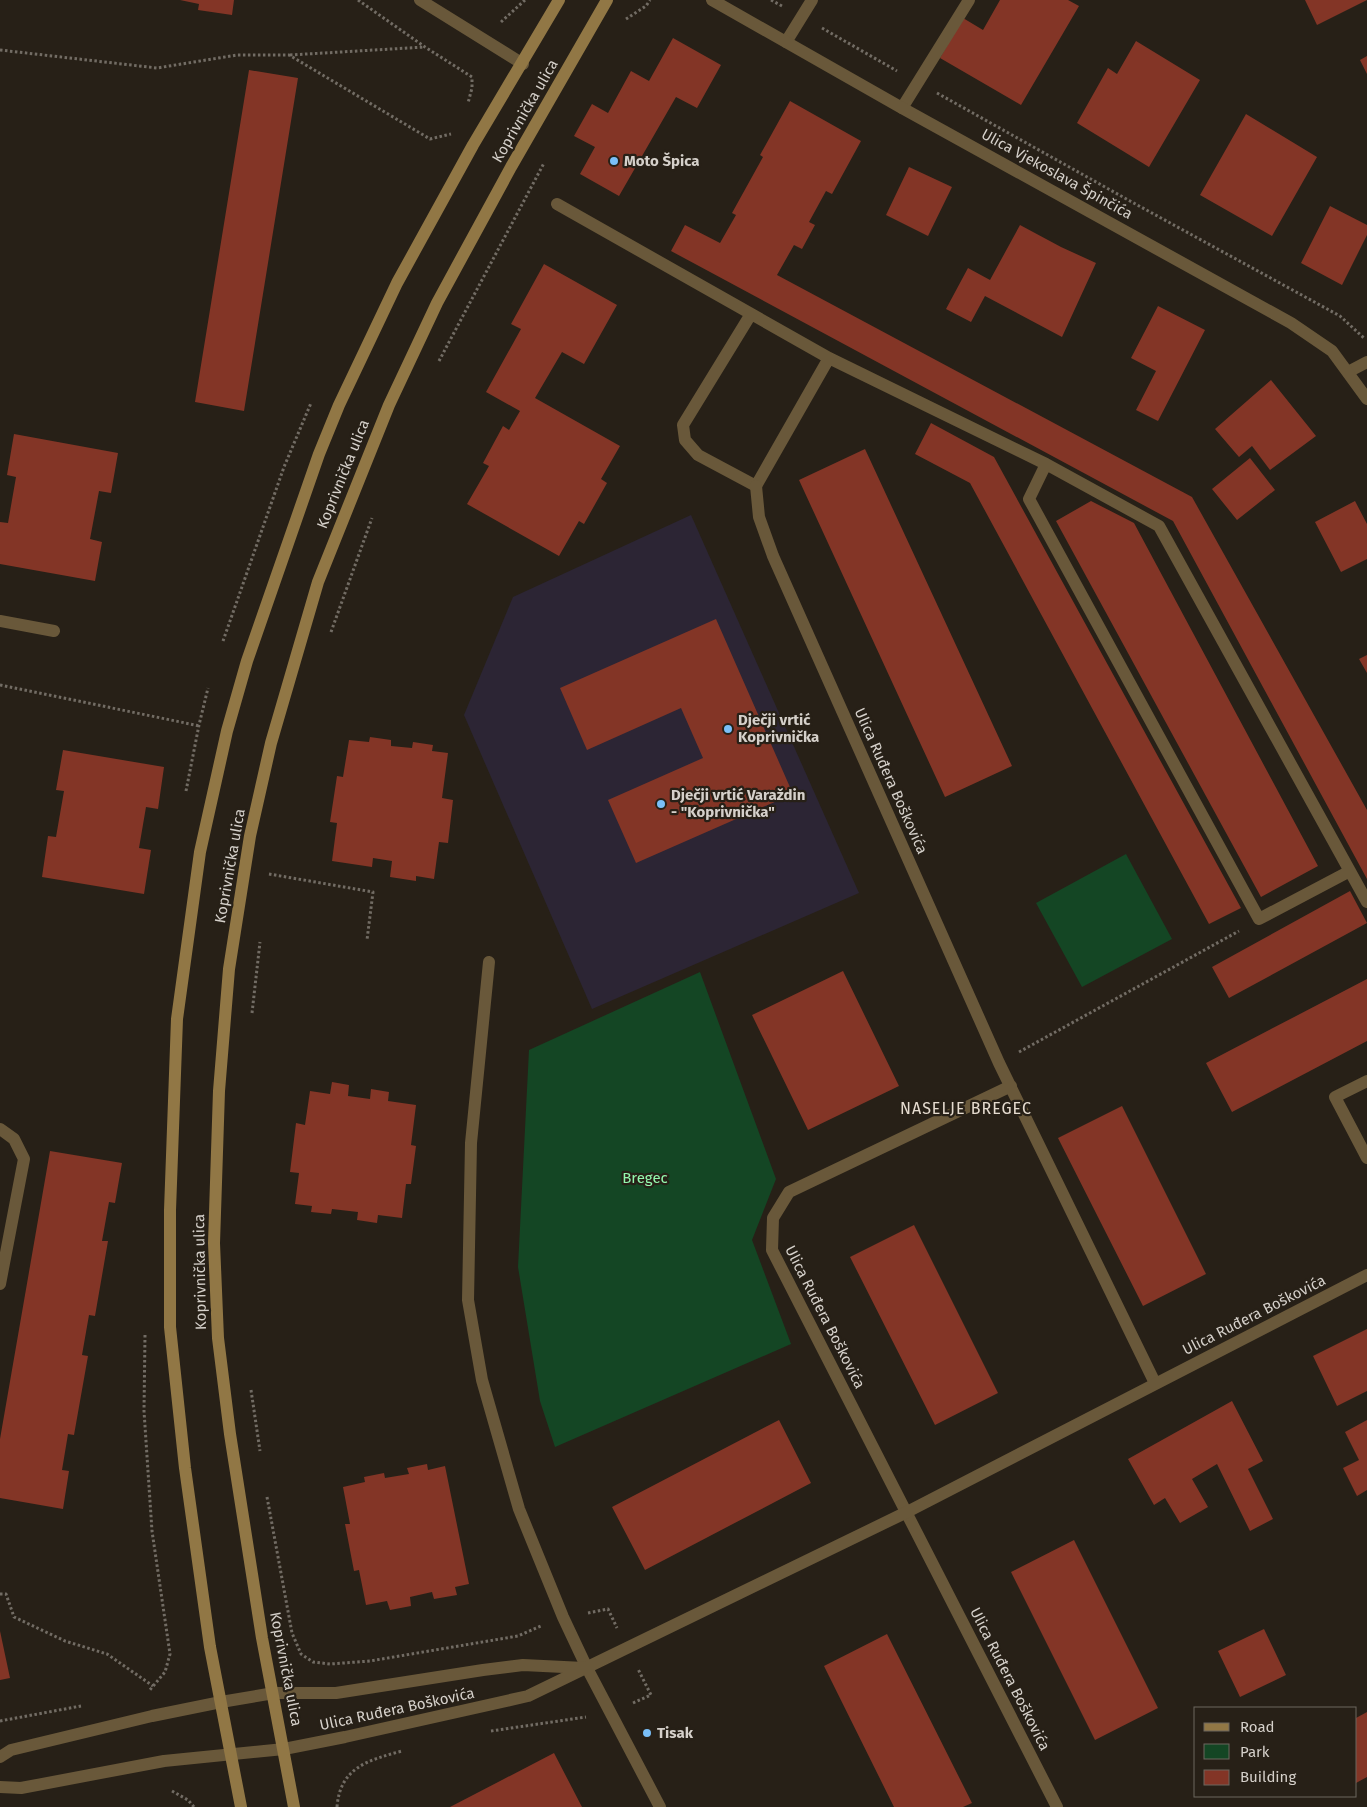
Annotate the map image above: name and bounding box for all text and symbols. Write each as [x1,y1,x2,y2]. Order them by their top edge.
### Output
street label: Koprivnička ulica [488,56,562,166]
street label: Ulica Vjekoslava Špinčića [978,125,1136,223]
place label: Moto Špica [624,152,699,170]
marker: Moto Špica [608,155,620,167]
street label: Koprivnička ulica [313,417,373,531]
street label: Ulica Ruđera Boškovića [851,705,931,857]
place label: Dječji vrtić Koprivnička [738,711,819,746]
marker: Dječji vrtić Koprivnička [722,723,734,735]
place label: Dječji vrtić Varaždin - "Koprivnička" [671,786,805,821]
marker: Dječji vrtić Varaždin - "Koprivnička" [655,798,667,810]
street label: Koprivnička ulica [211,807,249,925]
district label: NASELJE BREGEC [900,1099,1032,1118]
park label: Bregec [622,1169,668,1187]
street label: Koprivnička ulica [190,1214,210,1330]
street label: Ulica Ruđera Boškovića [781,1242,869,1392]
street label: Ulica Ruđera Boškovića [1179,1271,1329,1359]
street label: Ulica Ruđera Boškovića [966,1604,1054,1754]
street label: Koprivnička ulica [266,1610,306,1728]
street label: Ulica Ruđera Boškovića [318,1684,476,1734]
legend [1194,1707,1357,1797]
text: Road [1240,1718,1275,1736]
place label: Tisak [657,1724,694,1742]
marker: Tisak [641,1727,653,1739]
text: Park [1240,1743,1270,1761]
text: Building [1240,1768,1296,1786]

